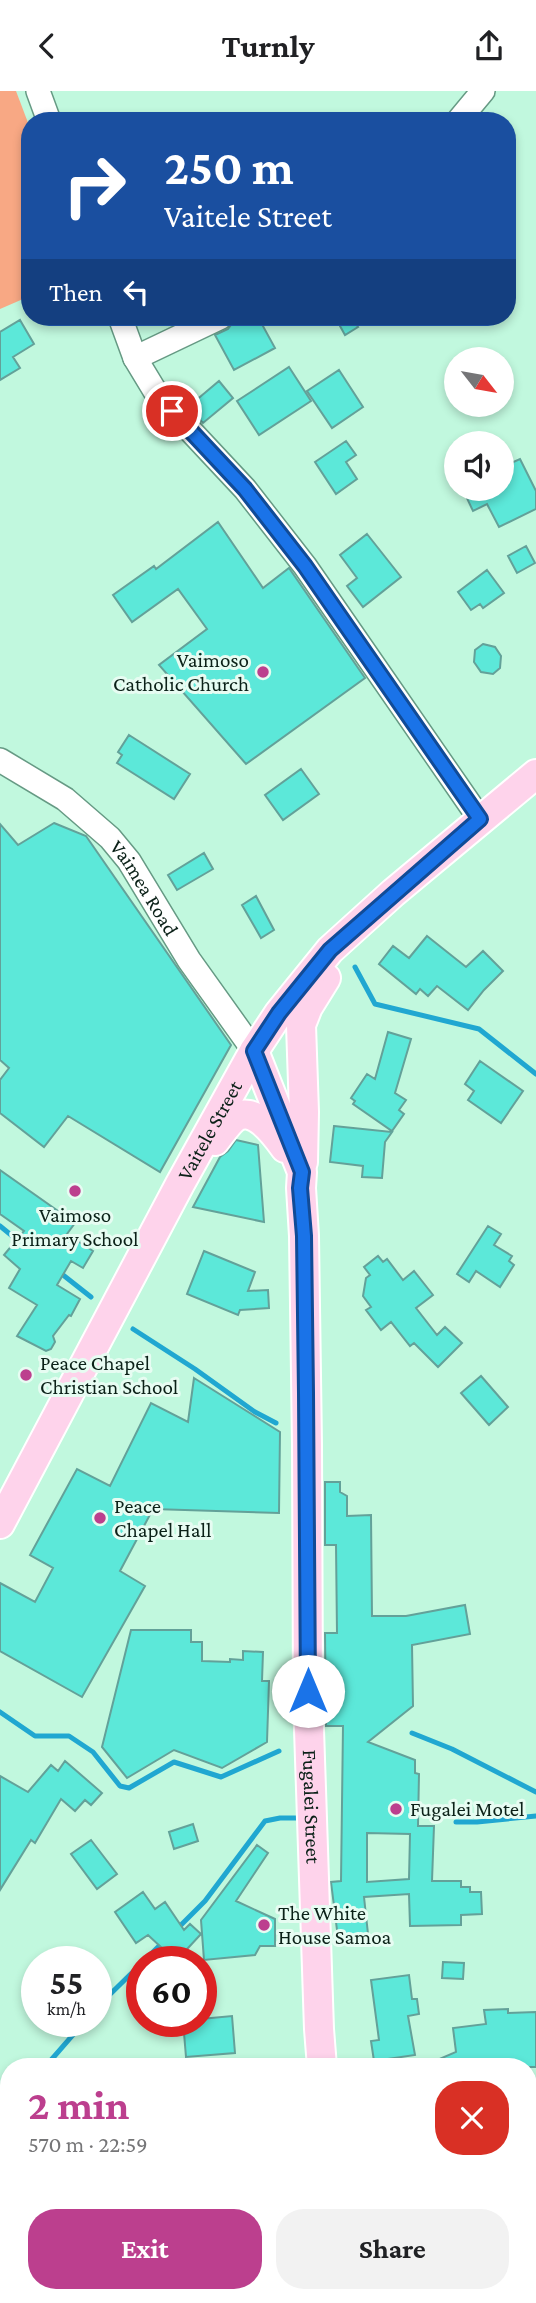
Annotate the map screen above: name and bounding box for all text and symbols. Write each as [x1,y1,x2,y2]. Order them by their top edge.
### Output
icon: back [28,27,66,65]
icon: share [470,27,508,65]
text: Turnly [221,28,315,64]
icon: right [49,140,140,231]
text: 250 m [164,140,294,195]
text: Vaitele Street [164,198,332,234]
icon: left [117,273,155,311]
text: Then [49,278,103,307]
north arrow [444,347,514,417]
map controls [444,347,514,501]
pin [142,381,202,441]
icon: arrive [153,392,191,430]
button: sound [444,431,514,501]
place label: Vaimoso Catholic Church [113,648,249,696]
marker: Vaimoso Catholic Church [255,664,271,680]
street label: Vaimea Road [105,835,183,940]
street label: Vaitele Street [173,1076,248,1184]
marker: Vaimoso Primary School [67,1183,83,1199]
place label: Vaimoso Primary School [11,1203,139,1251]
place label: Peace Chapel Christian School [40,1351,178,1399]
marker: Peace Chapel Christian School [18,1367,34,1383]
place label: Peace Chapel Hall [114,1494,212,1542]
marker: Peace Chapel Hall [92,1510,108,1526]
position arrow [271,1654,345,1728]
street label: Fugalei Street [298,1749,326,1865]
place label: Fugalei Motel [410,1797,525,1821]
marker: Fugalei Motel [388,1801,404,1817]
place label: The White House Samoa [278,1901,392,1949]
marker: The White House Samoa [256,1917,272,1933]
speed limit sign: 60 [126,1946,217,2037]
text: 55 [50,1963,83,2002]
text: km/h [47,1999,86,2019]
text: 2 min [28,2081,129,2128]
button: close [435,2081,509,2155]
text: 570 m · 22:59 [28,2131,148,2157]
button: Exit [28,2209,262,2289]
button: Share [276,2209,509,2289]

